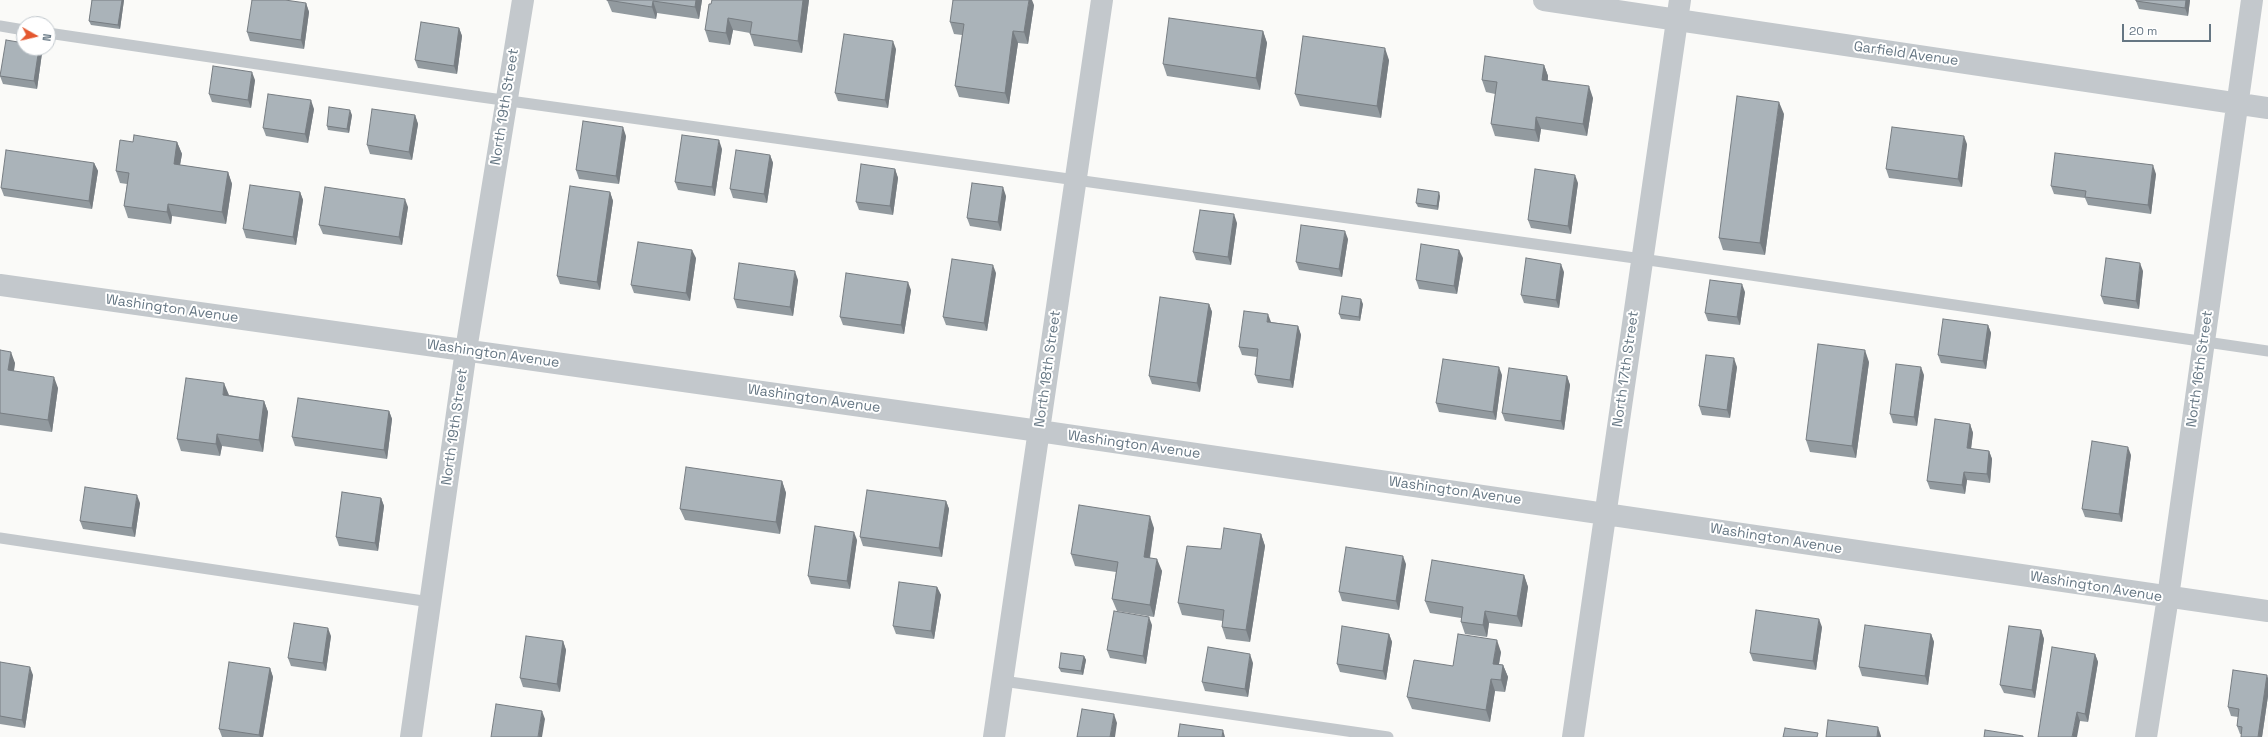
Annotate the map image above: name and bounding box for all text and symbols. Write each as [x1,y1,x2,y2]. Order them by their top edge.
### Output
north arrow [16,16,56,56]
scale bar [2124,16,2213,42]
text: 20 m [2129,23,2157,39]
text: N [39,33,54,42]
street label: Garfield Avenue [1853,38,1959,70]
street label: North 19th Street [487,48,523,166]
street label: Washington Avenue [105,291,239,327]
street label: North 18th Street [1031,309,1065,429]
street label: North 17th Street [1610,310,1642,428]
street label: North 16th Street [2183,310,2217,428]
street label: Washington Avenue [426,336,560,372]
street label: North 19th Street [438,368,472,486]
street label: Washington Avenue [747,381,881,417]
street label: Washington Avenue [1067,427,1201,463]
street label: Washington Avenue [1388,473,1522,509]
street label: Washington Avenue [1709,520,1843,558]
street label: Washington Avenue [2029,568,2163,606]

